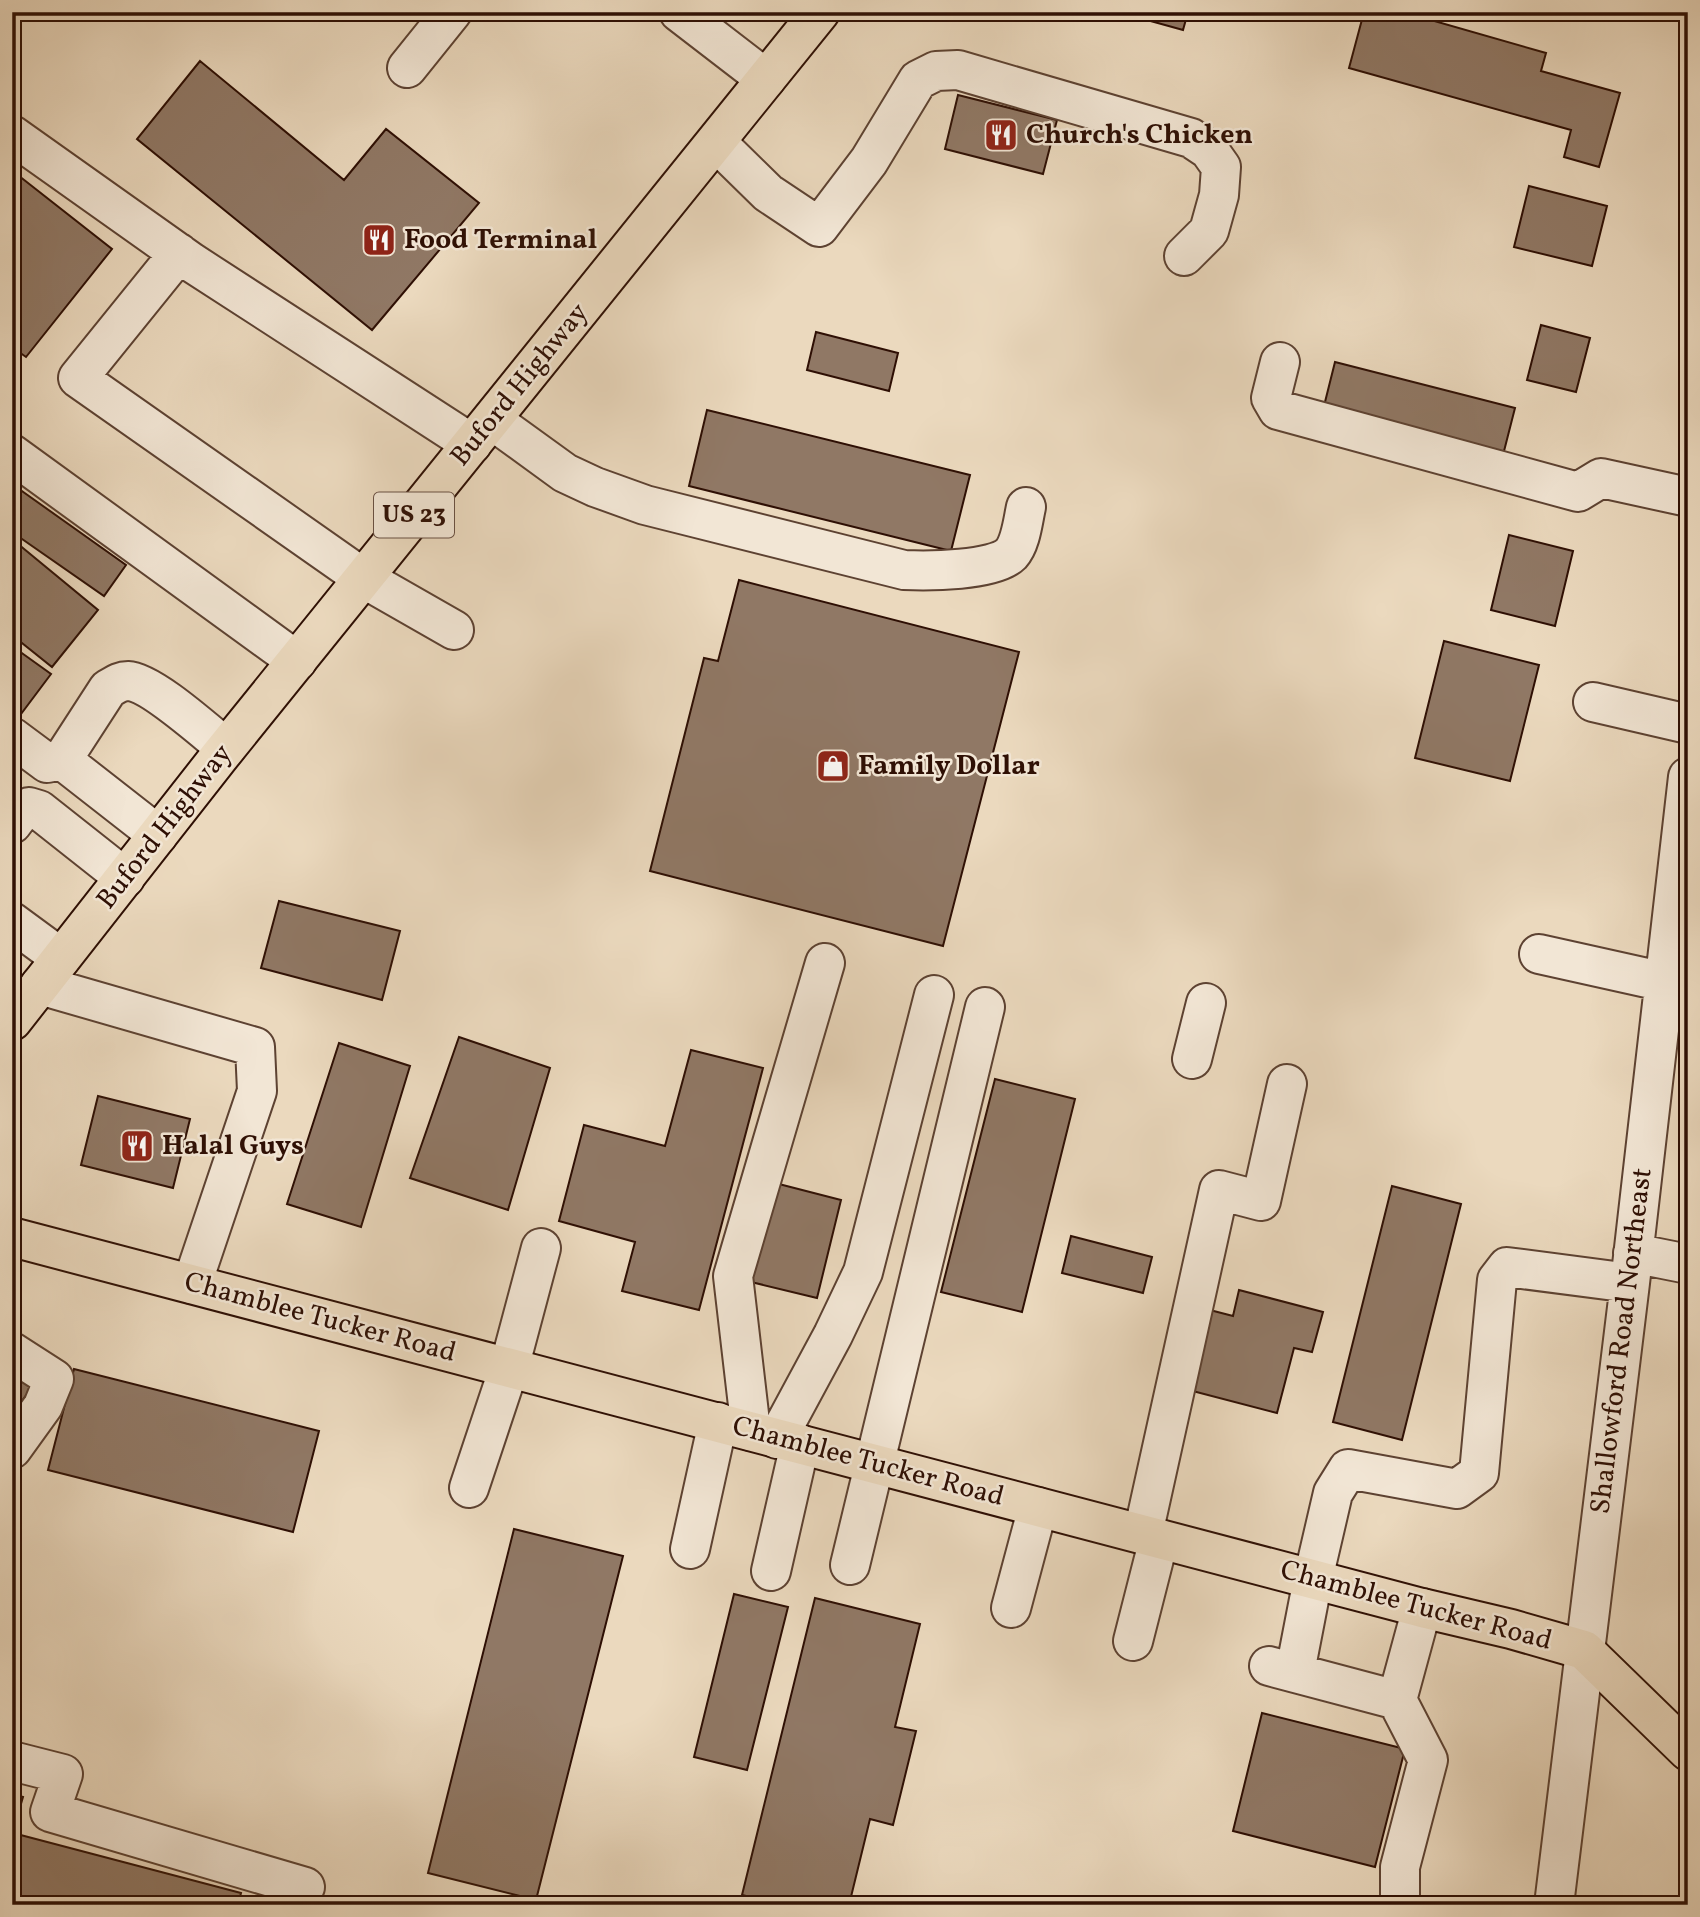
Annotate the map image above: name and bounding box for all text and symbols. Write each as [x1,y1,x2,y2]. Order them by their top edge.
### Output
restaurant icon: Church's Chicken [982,116,1020,154]
place label: Church's Chicken [1026,116,1253,155]
restaurant icon: Food Terminal [360,221,398,259]
place label: Food Terminal [404,221,597,260]
street label: Buford Highway [442,295,598,475]
road number: US 23 [374,492,454,538]
street label: Buford Highway [88,736,242,918]
shop icon: Family Dollar [814,747,852,785]
place label: Family Dollar [858,747,1040,786]
restaurant icon: Halal Guys [118,1127,156,1165]
place label: Halal Guys [162,1127,304,1166]
street label: Shallowford Road Northeast [1581,1166,1663,1516]
street label: Chamblee Tucker Road [180,1263,460,1373]
street label: Chamblee Tucker Road [728,1407,1008,1517]
street label: Chamblee Tucker Road [1276,1551,1556,1661]

